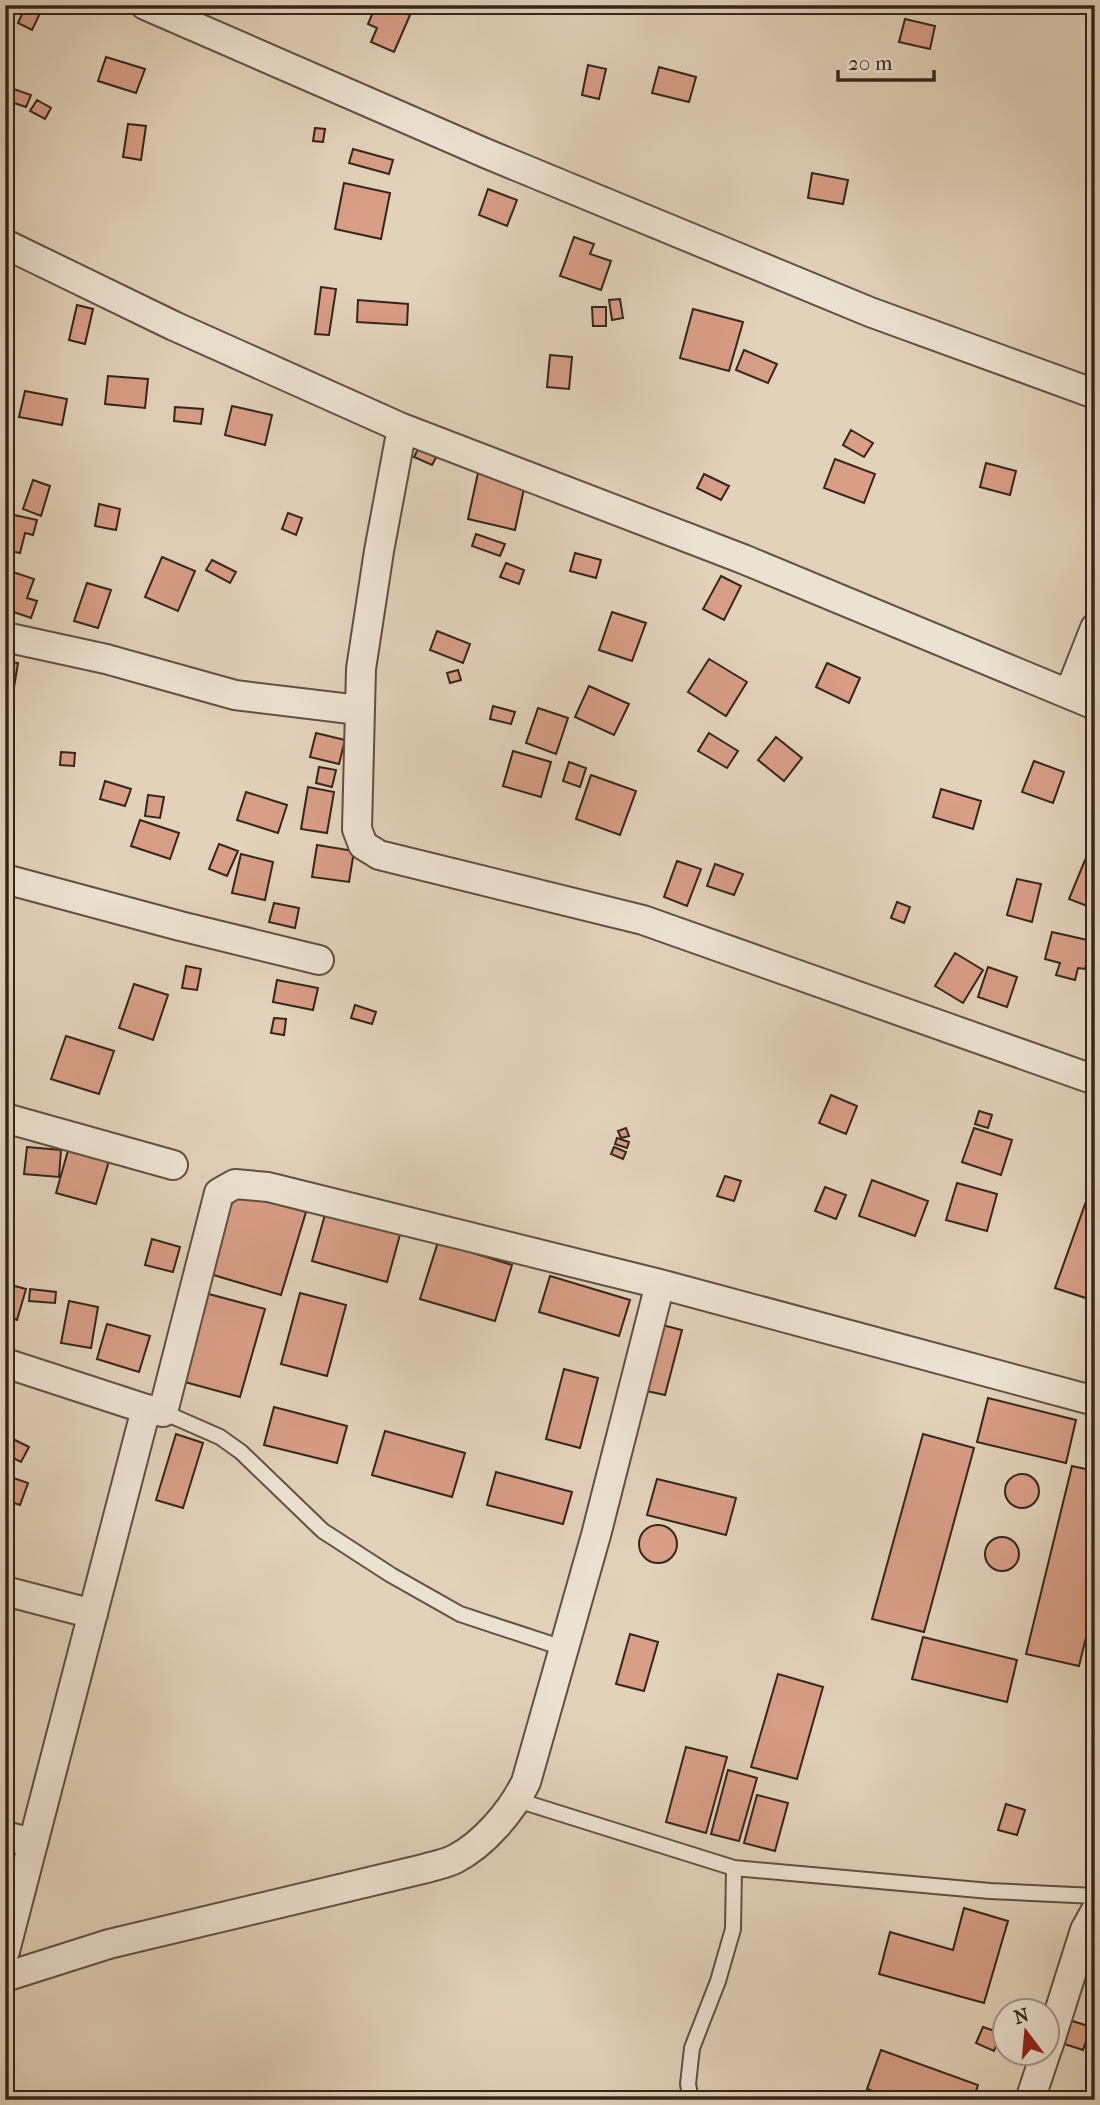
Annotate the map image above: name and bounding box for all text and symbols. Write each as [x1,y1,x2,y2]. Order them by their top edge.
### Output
scale bar [838,38,934,82]
text: 20 m [848,51,893,75]
north arrow [992,1996,1062,2066]
text: N [1012,2004,1032,2029]

